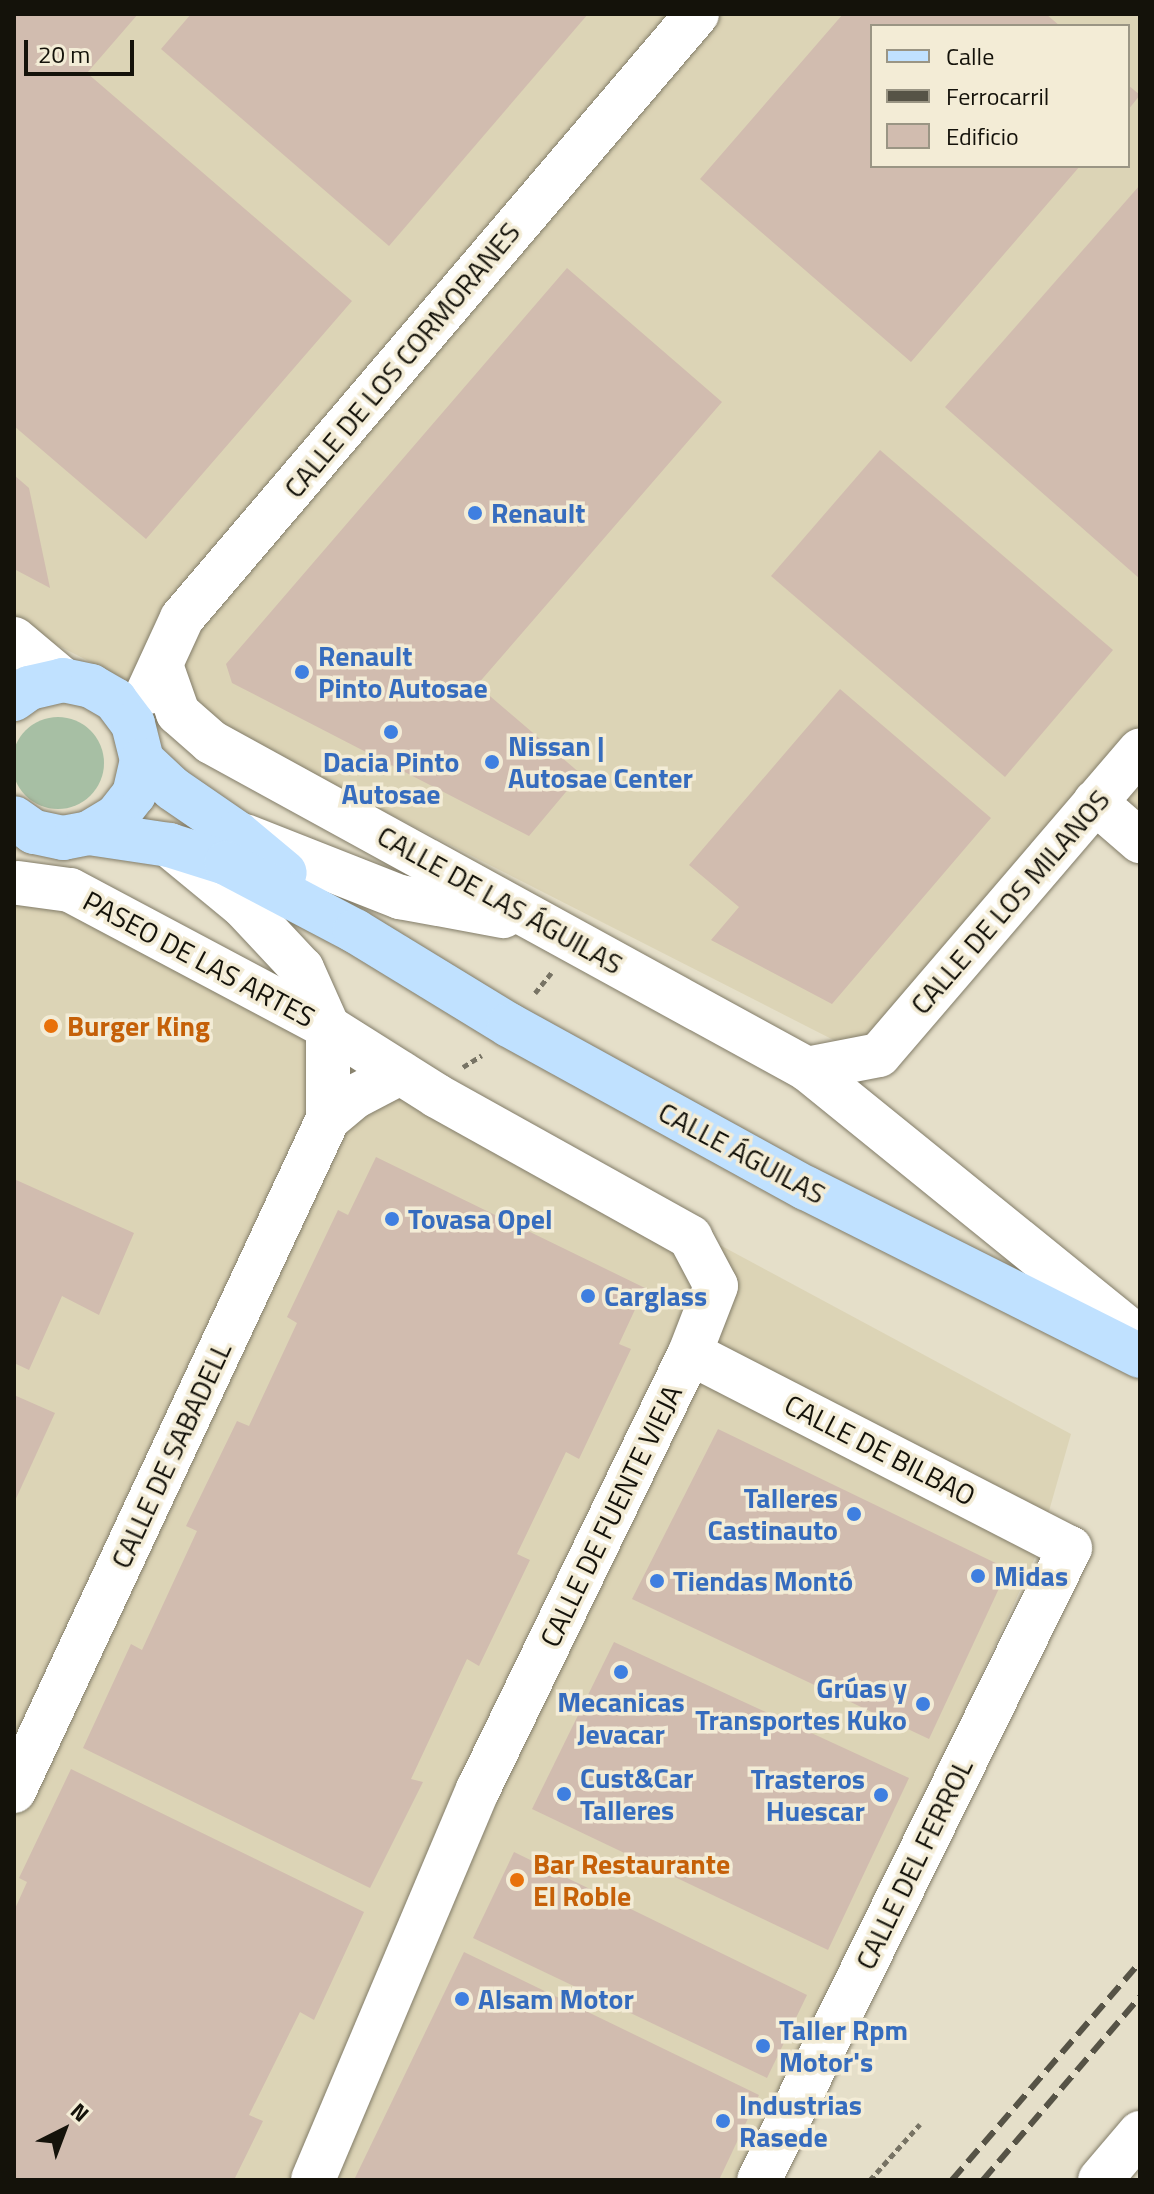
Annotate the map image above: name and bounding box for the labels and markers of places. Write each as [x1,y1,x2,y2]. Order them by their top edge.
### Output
place label: Renault [491,496,585,530]
marker: Renault [466,504,484,522]
place label: Renault Pinto Autosae [318,639,488,705]
marker: Renault Pinto Autosae [293,663,311,681]
marker: Dacia Pinto Autosae [382,723,400,741]
place label: Nissan | Autosae Center [508,729,693,795]
place label: Dacia Pinto Autosae [323,745,459,811]
marker: Nissan | Autosae Center [483,753,501,771]
place label: Burger King [67,1009,210,1043]
marker: Burger King [42,1017,60,1035]
place label: Tovasa Opel [408,1202,553,1236]
marker: Tovasa Opel [383,1210,401,1228]
place label: Carglass [604,1279,707,1313]
marker: Carglass [579,1287,597,1305]
place label: Talleres Castinauto [707,1481,838,1547]
marker: Talleres Castinauto [845,1505,863,1523]
place label: Midas [994,1559,1068,1593]
place label: Tiendas Montó [673,1564,853,1598]
marker: Midas [969,1567,987,1585]
marker: Tiendas Montó [648,1572,666,1590]
marker: Mecanicas Jevacar [612,1663,630,1681]
place label: Grúas y Transportes Kuko [695,1671,907,1737]
place label: Mecanicas Jevacar [557,1685,685,1751]
marker: Grúas y Transportes Kuko [914,1695,932,1713]
place label: Cust&Car Talleres [580,1761,693,1827]
place label: Trasteros Huescar [751,1762,865,1828]
marker: Cust&Car Talleres [555,1785,573,1803]
marker: Trasteros Huescar [872,1786,890,1804]
place label: Bar Restaurante El Roble [533,1847,730,1913]
marker: Bar Restaurante El Roble [508,1871,526,1889]
place label: Alsam Motor [478,1982,634,2016]
marker: Alsam Motor [453,1990,471,2008]
place label: Taller Rpm Motor's [779,2013,908,2079]
marker: Taller Rpm Motor's [754,2037,772,2055]
place label: Industrias Rasede [739,2088,862,2154]
marker: Industrias Rasede [714,2112,732,2130]

